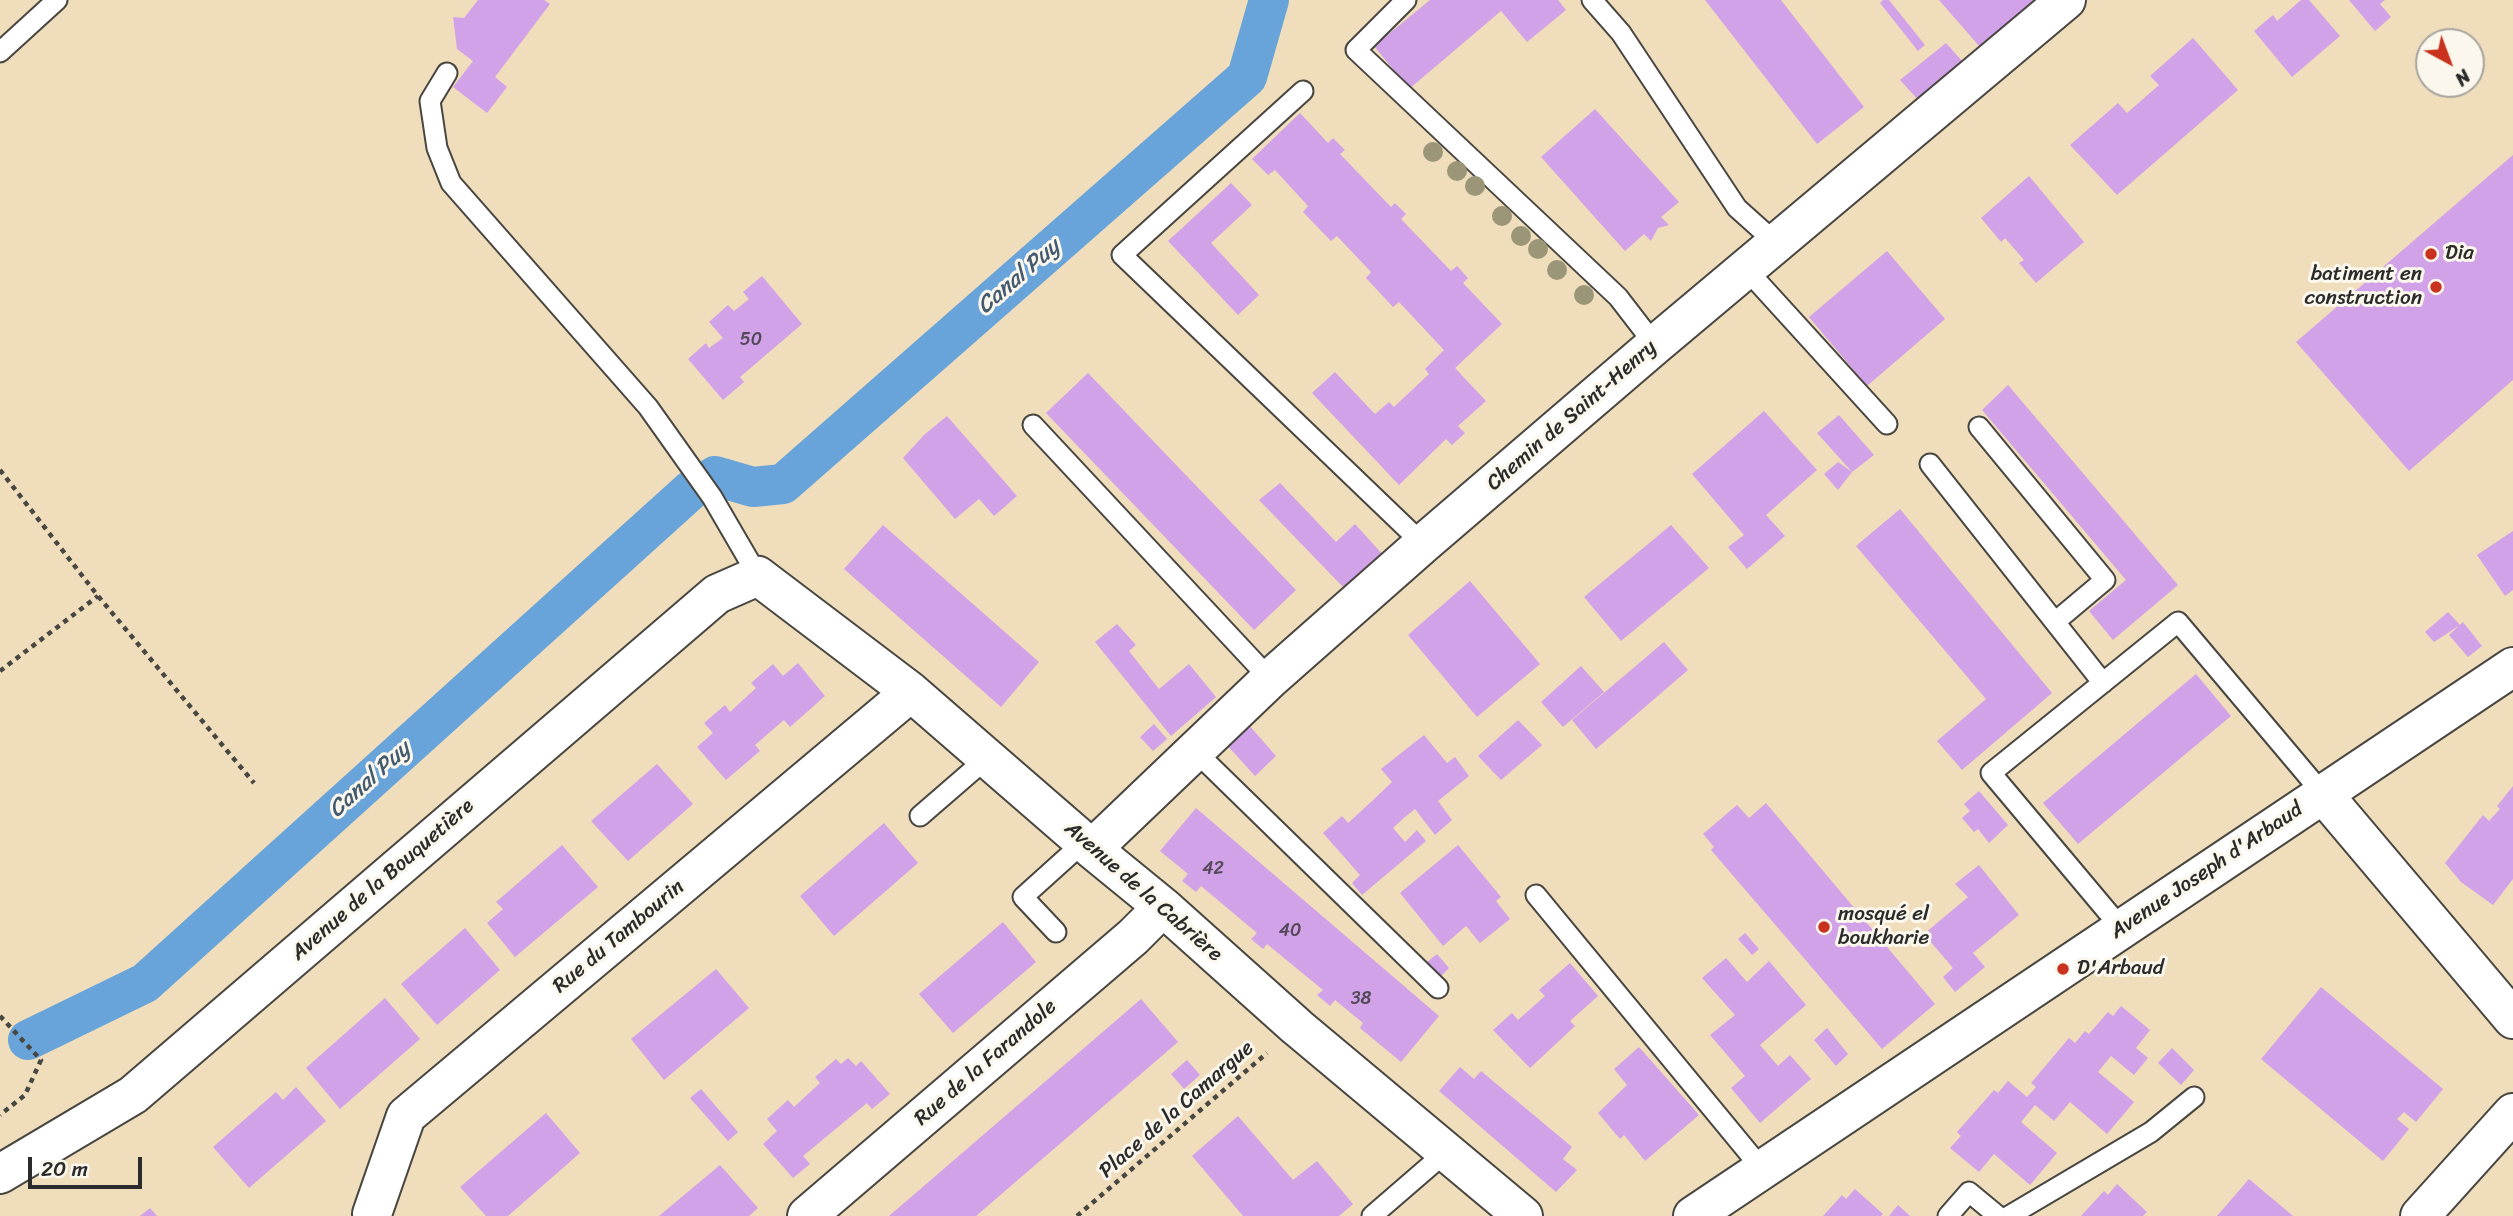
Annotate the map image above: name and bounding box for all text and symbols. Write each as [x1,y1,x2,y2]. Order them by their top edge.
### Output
north arrow [2415,28,2485,98]
text: N [2447,61,2479,94]
water label: Canal Puy [972,234,1066,320]
place label: Dia [2445,241,2474,267]
marker: Dia [2423,246,2439,262]
place label: batiment en construction [2304,262,2422,312]
marker: batiment en construction [2428,279,2444,295]
house number: 50 [740,329,762,351]
street label: Chemin de Saint-Henry [1482,335,1662,497]
water label: Canal Puy [323,736,417,824]
street label: Avenue de la Bouquetière [287,794,479,966]
street label: Avenue Joseph d'Arbaud [2106,797,2308,945]
street label: Avenue de la Cabrière [1059,817,1227,967]
house number: 42 [1202,858,1224,880]
street label: Rue du Tambourin [548,875,690,999]
place label: mosqué el boukharie [1838,902,1929,952]
marker: mosqué el boukharie [1816,919,1832,935]
house number: 40 [1279,920,1301,942]
place label: D'Arbaud [2077,956,2164,982]
marker: D'Arbaud [2055,961,2071,977]
house number: 38 [1351,988,1371,1010]
street label: Rue de la Farandole [910,994,1062,1132]
street label: Place de la Camargue [1094,1036,1260,1184]
scale bar [32,1142,145,1186]
text: 20 m [41,1150,88,1188]

